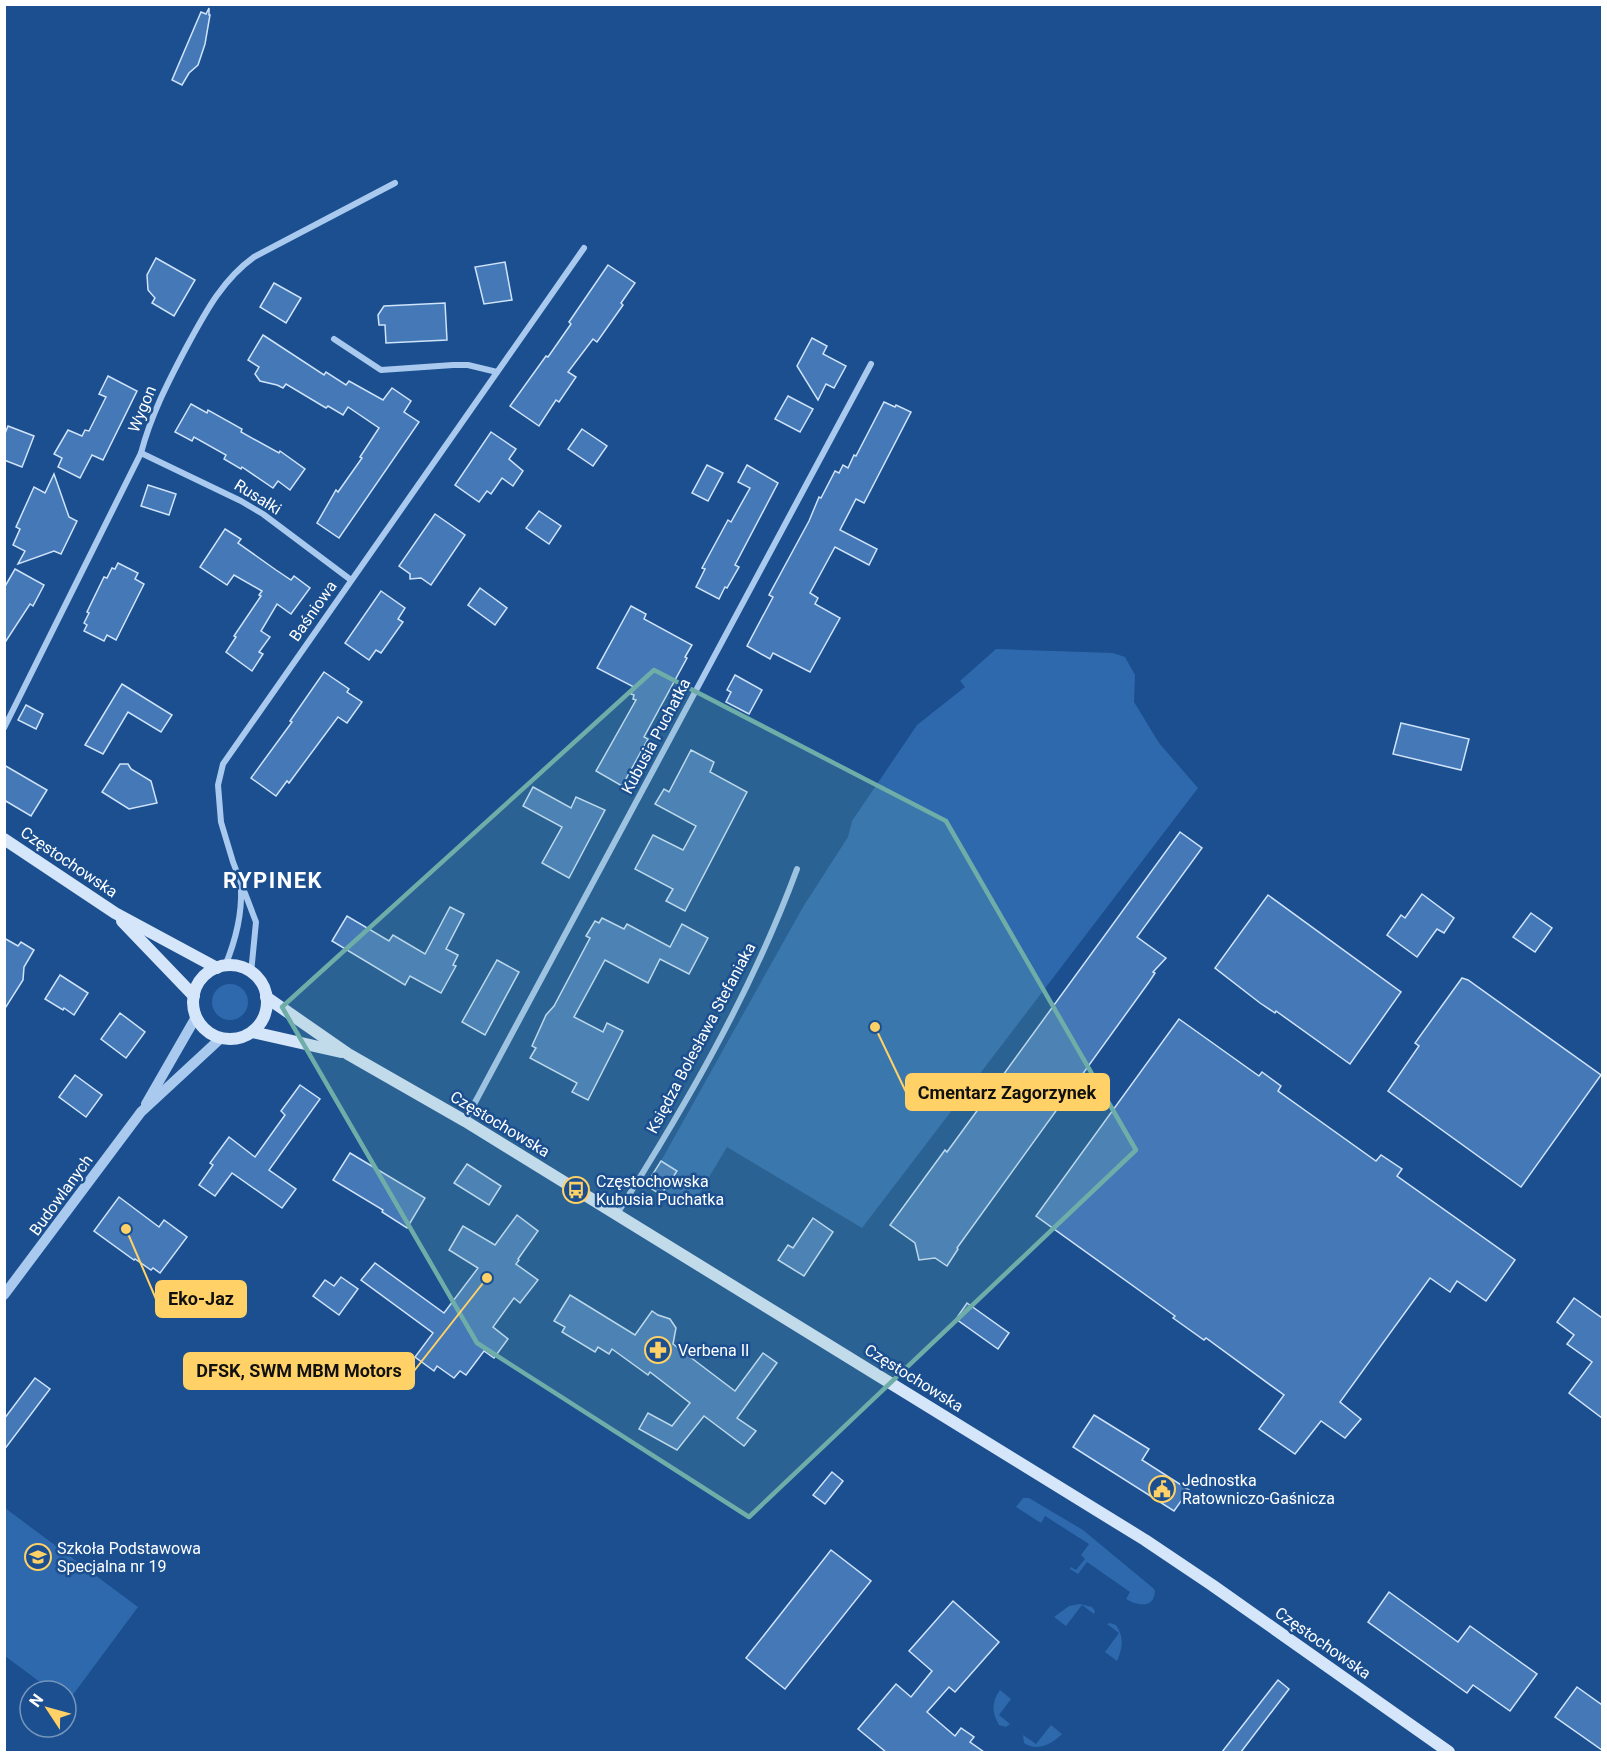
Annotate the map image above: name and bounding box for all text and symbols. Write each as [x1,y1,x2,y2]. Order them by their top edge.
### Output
street label: Wygon [124,383,160,435]
street label: Rusałki [231,475,285,519]
street label: Baśniowa [285,577,341,645]
street label: Kubusia Puchatka [618,675,694,797]
street label: Częstochowska [17,823,121,901]
district label: RYPINEK [223,868,323,893]
street label: Księdza Bolesława Stefaniaka [642,939,760,1137]
callout: Cmentarz Zagorzynek [906,1074,1109,1110]
text: Cmentarz Zagorzynek [918,1082,1097,1103]
street label: Częstochowska [447,1087,553,1161]
street label: Budowlanych [25,1151,97,1239]
place label: Częstochowska Kubusia Puchatka [596,1172,724,1209]
bus stop icon: Częstochowska Kubusia Puchatka [561,1175,591,1205]
callout: Eko-Jaz [156,1281,246,1317]
text: Eko-Jaz [168,1288,234,1309]
pharmacy icon: Verbena II [643,1335,673,1365]
street label: Częstochowska [861,1340,967,1416]
place label: Verbena II [678,1341,749,1360]
callout: DFSK, SWM MBM Motors [184,1353,414,1389]
text: DFSK, SWM MBM Motors [196,1360,402,1381]
place label: Jednostka Ratowniczo-Gaśnicza [1182,1471,1335,1508]
public building icon: Jednostka Ratowniczo-Gaśnicza [1147,1474,1177,1504]
place label: Szkoła Podstawowa Specjalna nr 19 [57,1539,201,1576]
school or university icon: Szkoła Podstawowa Specjalna nr 19 [23,1542,53,1572]
street label: Częstochowska [1271,1603,1375,1683]
north arrow [18,1679,78,1739]
text: N [25,1690,47,1711]

